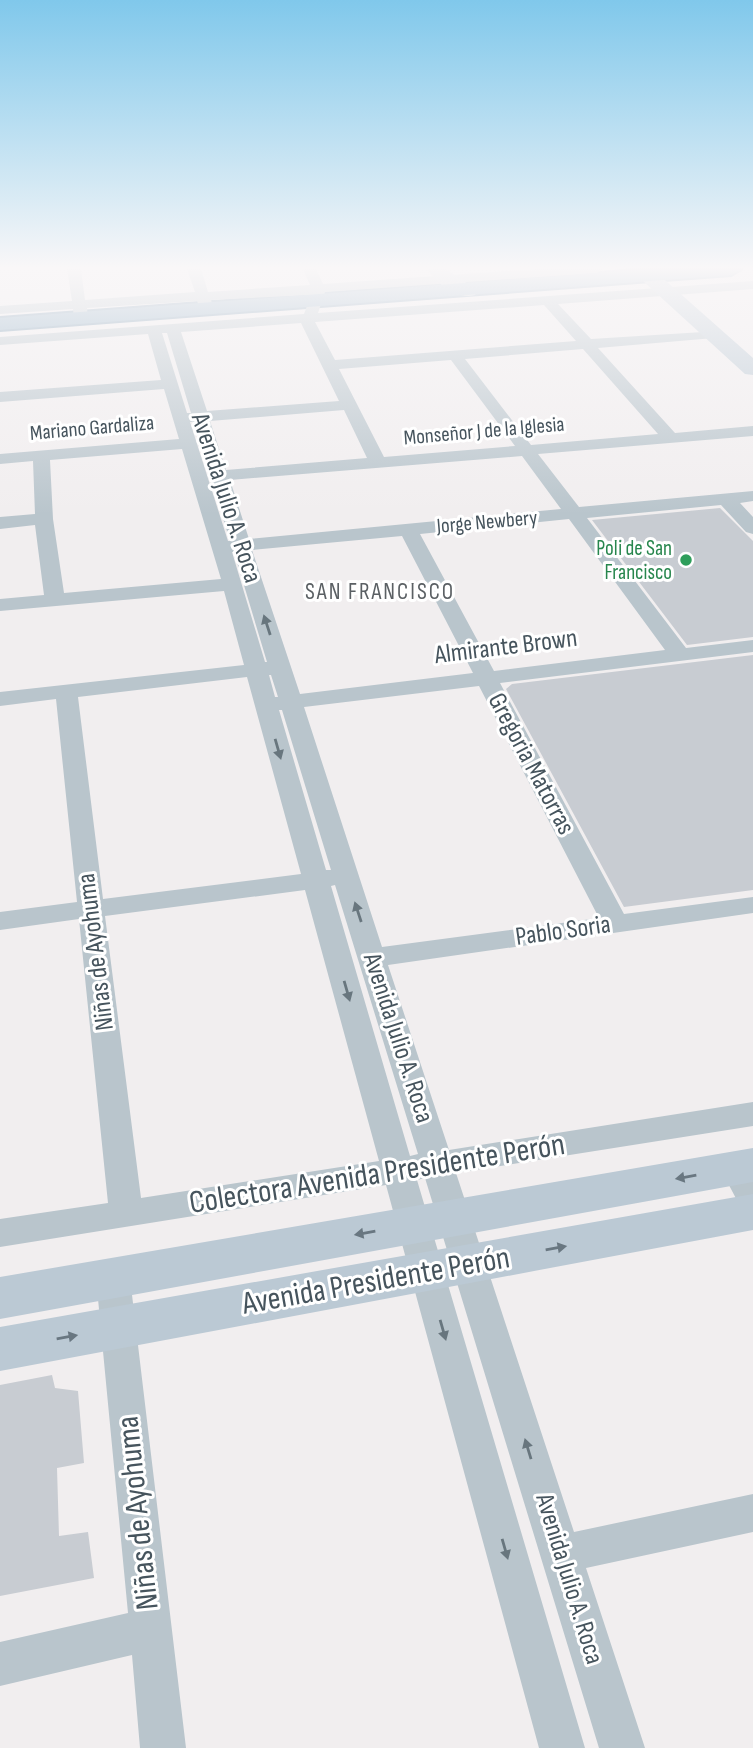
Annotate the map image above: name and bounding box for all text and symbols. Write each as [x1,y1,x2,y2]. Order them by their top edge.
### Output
street label: Avenida Julio A. Roca [184,408,268,587]
street label: Mariano Gardaliza [29,410,155,446]
street label: Monseñor J de la Iglesia [403,412,565,450]
street label: Jorge Newbery [435,505,538,539]
place label: Poli de San Francisco [596,536,672,585]
marker: Poli de San Francisco [678,552,694,568]
district label: SAN FRANCISCO [305,578,455,606]
one-way arrow [261,614,271,635]
street label: Almirante Brown [432,623,579,671]
street label: Gregoria Matorras [481,688,581,840]
one-way arrow [274,739,284,760]
street label: Niñas de Ayohuma [71,872,121,1032]
one-way arrow [352,901,363,922]
street label: Pablo Soria [514,909,612,953]
street label: Avenida Julio A. Roca [356,948,440,1127]
one-way arrow [342,981,352,1002]
street label: Colectora Avenida Presidente Perón [186,1125,568,1223]
one-way arrow [675,1171,697,1182]
one-way arrow [354,1228,376,1239]
street label: Avenida Presidente Perón [238,1238,513,1324]
one-way arrow [545,1242,567,1253]
one-way arrow [438,1320,448,1341]
one-way arrow [56,1331,78,1342]
street label: Niñas de Ayohuma [108,1414,168,1612]
one-way arrow [522,1438,532,1459]
street label: Avenida Julio A. Roca [528,1489,610,1668]
one-way arrow [500,1538,511,1560]

